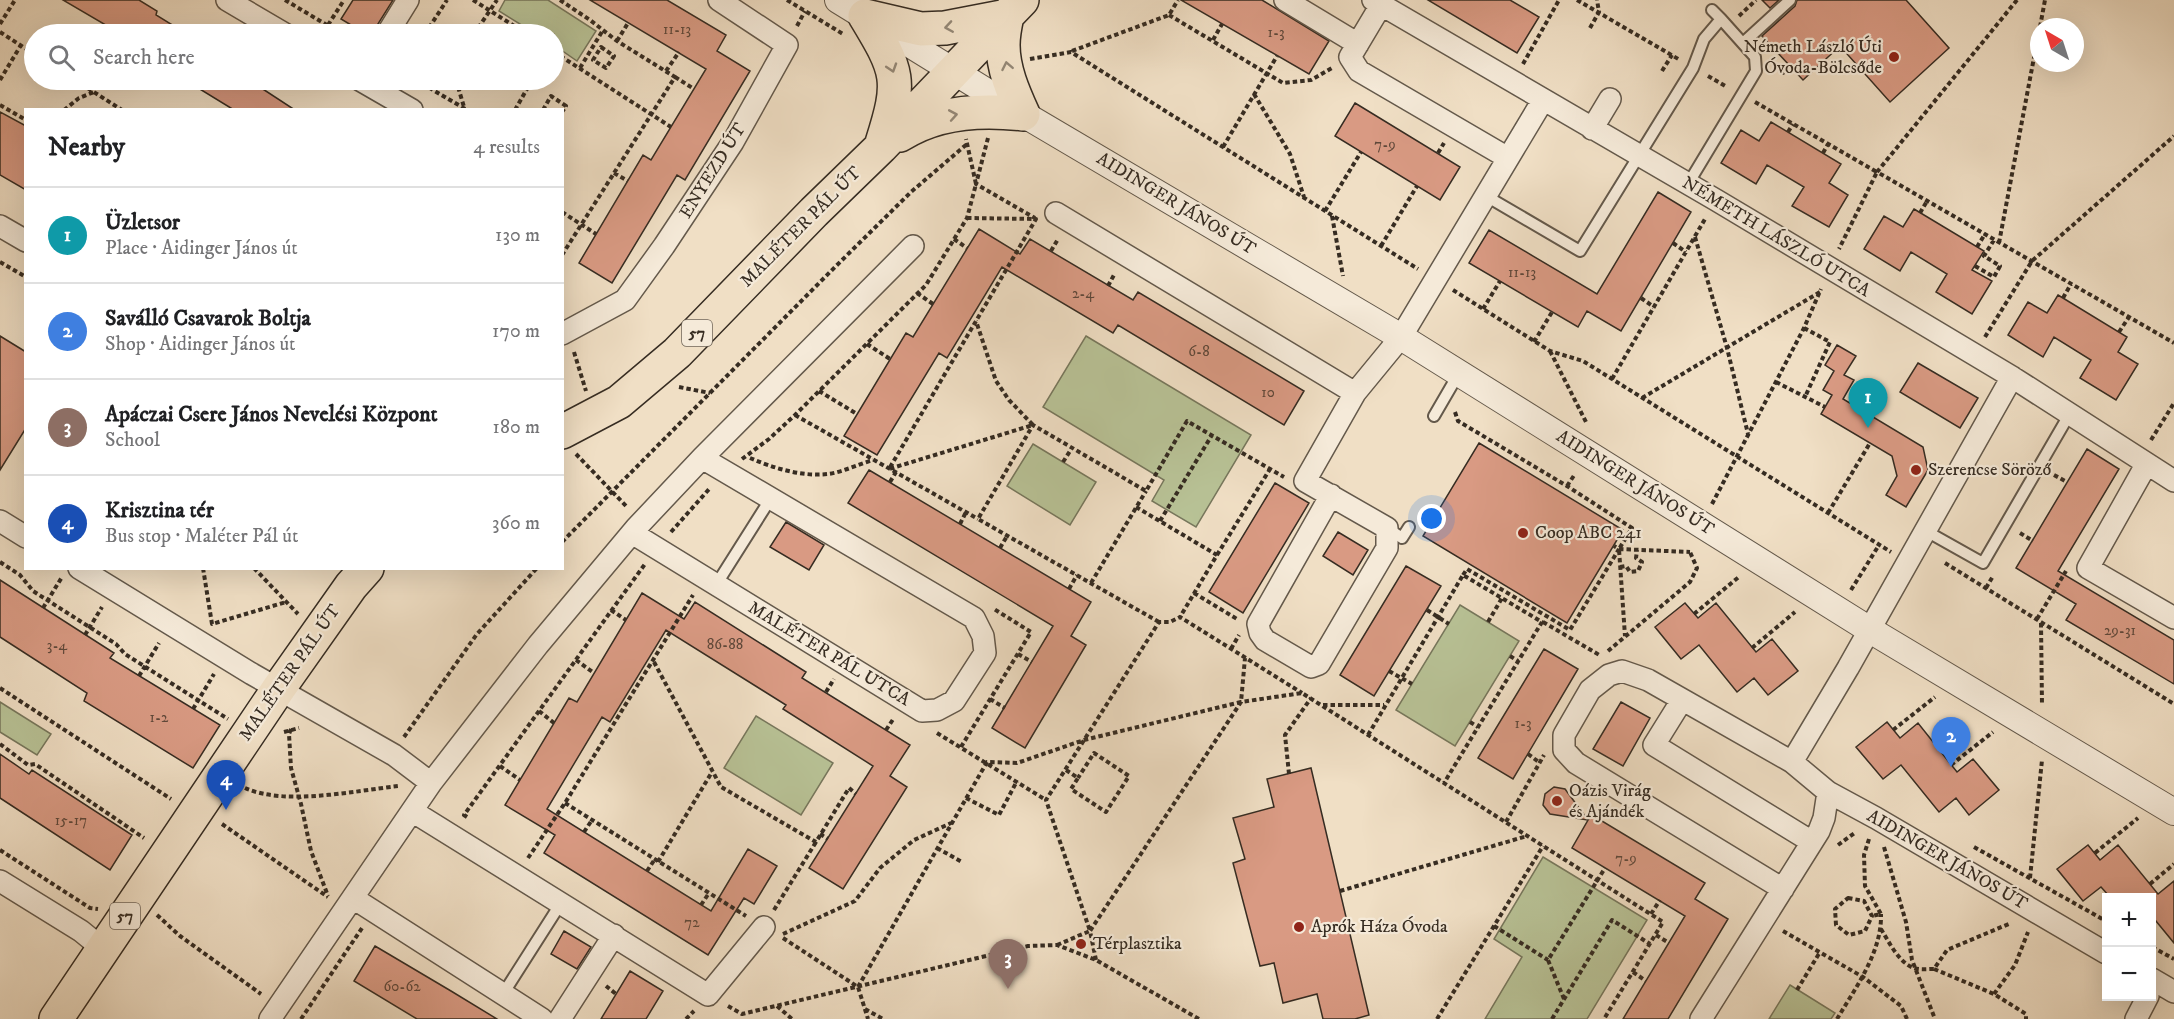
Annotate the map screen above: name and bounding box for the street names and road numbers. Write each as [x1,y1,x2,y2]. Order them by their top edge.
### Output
street label: ENYEZD ÚT [674,118,751,223]
street label: AIDINGER JÁNOS ÚT [1092,147,1260,260]
street label: MALÉTER PÁL ÚT [735,161,866,292]
street label: NÉMETH LÁSZLÓ UTCA [1678,171,1875,302]
road number: 57 [682,320,712,346]
street label: AIDINGER JÁNOS ÚT [1552,425,1719,541]
street label: MALÉTER PÁL UTCA [744,596,915,711]
street label: MALÉTER PÁL ÚT [234,600,346,746]
street label: AIDINGER JÁNOS ÚT [1863,804,2032,915]
road number: 57 [110,903,140,929]

